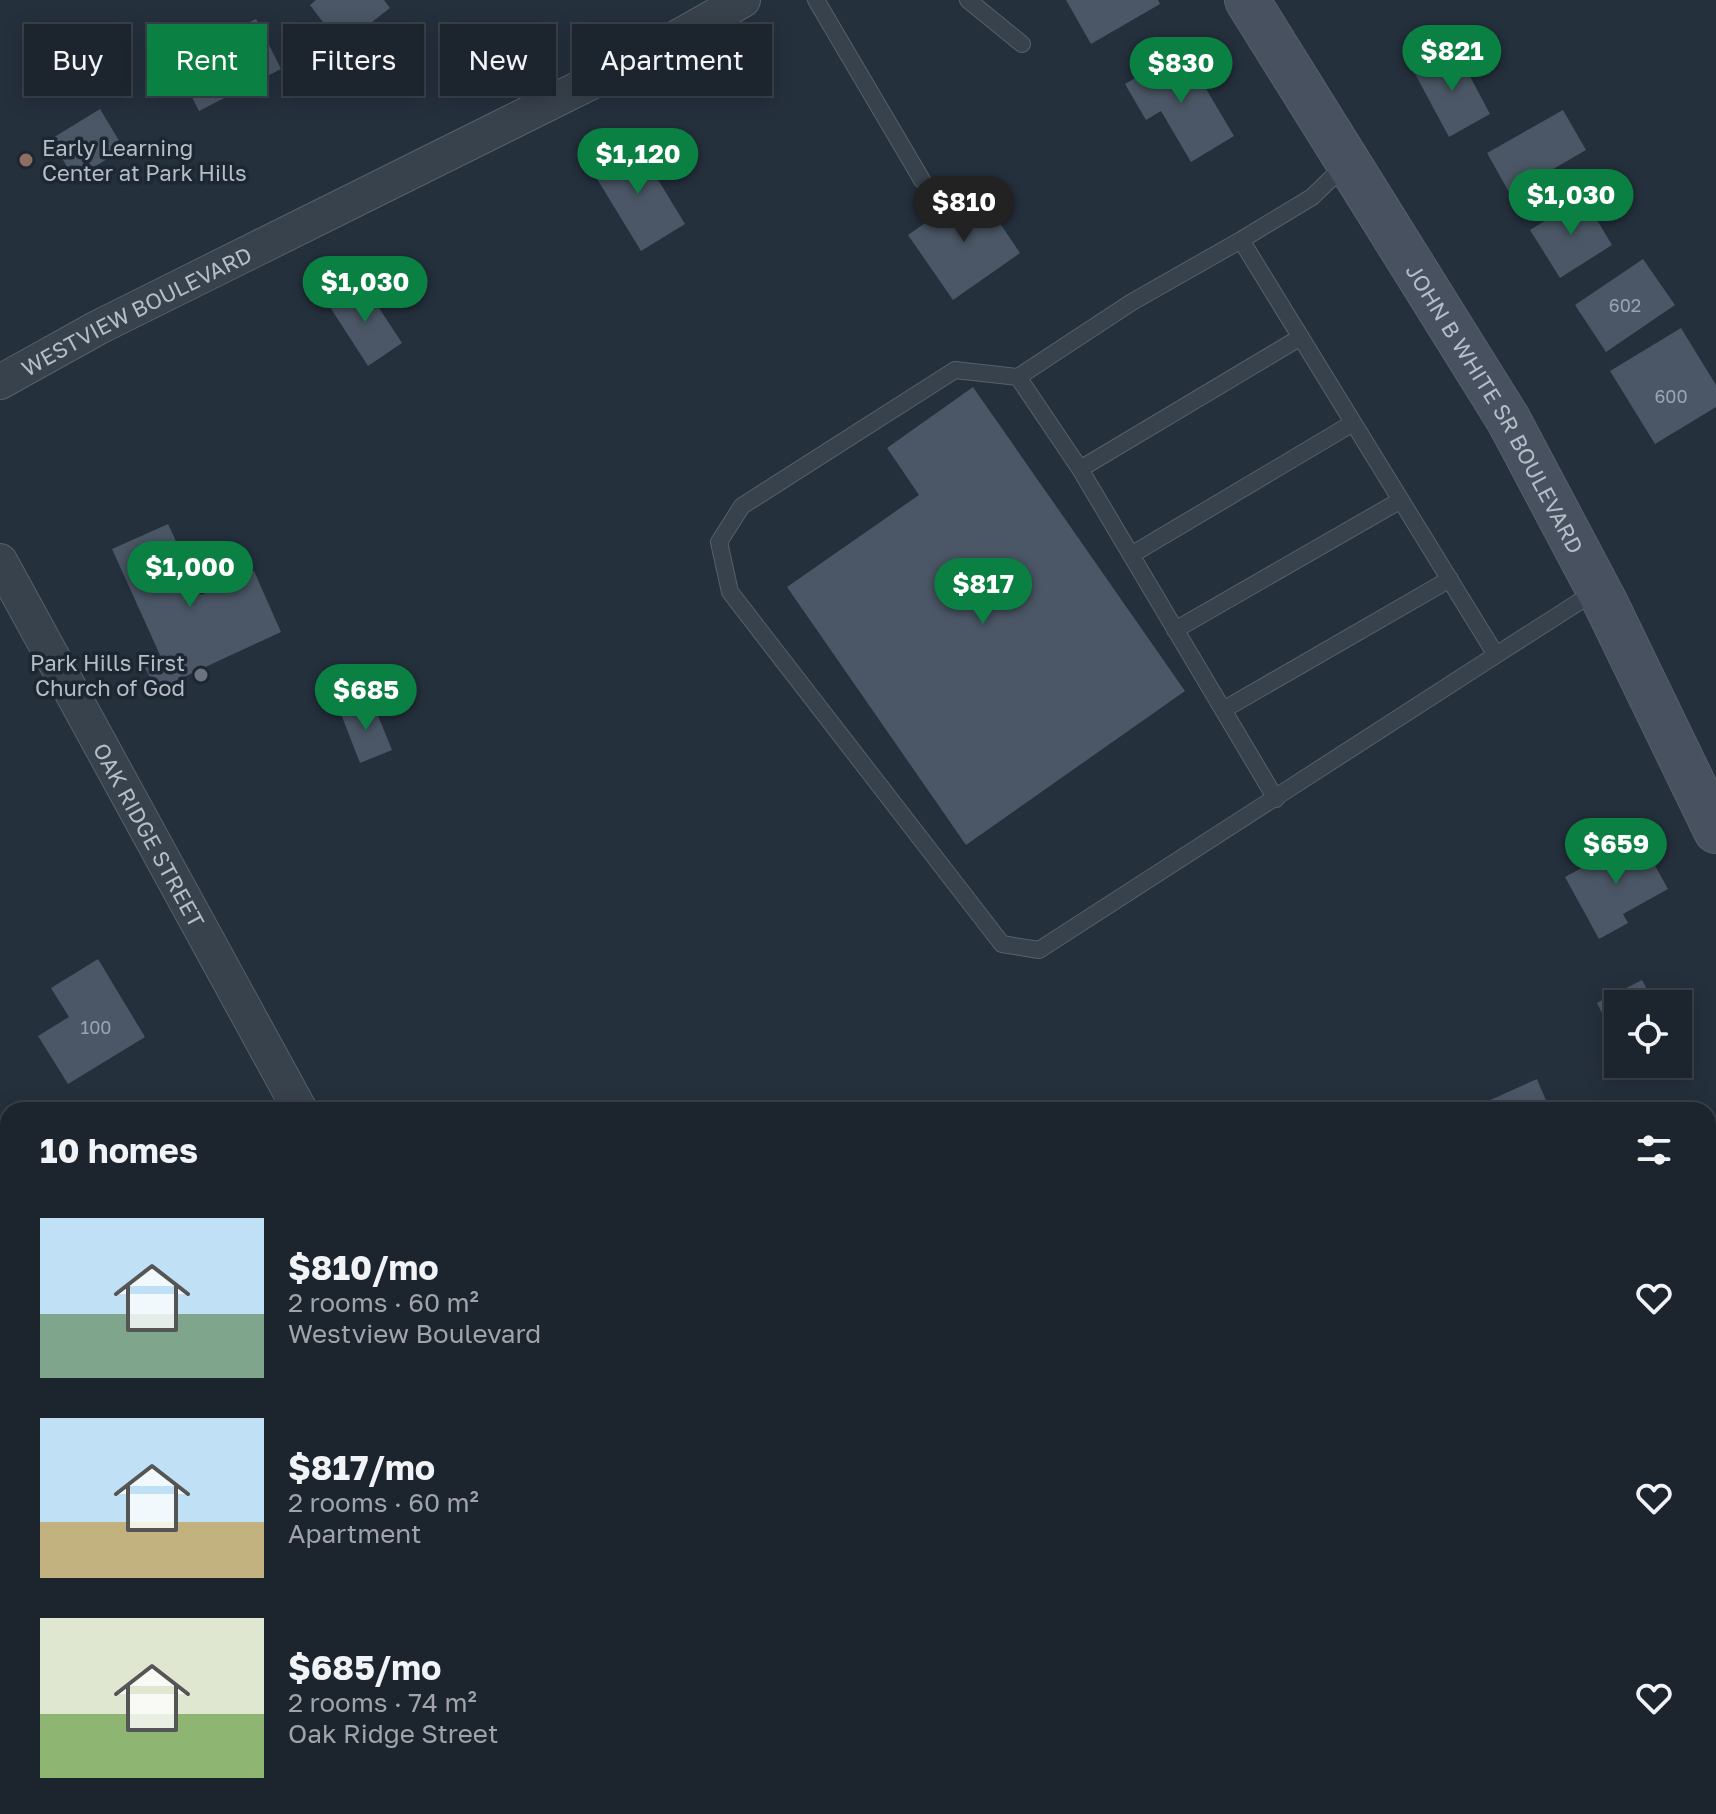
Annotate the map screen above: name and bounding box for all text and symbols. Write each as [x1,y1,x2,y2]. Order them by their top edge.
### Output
chip: Buy [24,24,131,96]
chip: Rent [147,24,267,96]
chip: Filters [283,24,424,96]
chip: New [440,24,556,96]
chip: Apartment [572,24,772,96]
pin: $821 [1405,25,1499,93]
text: $821 [1420,35,1484,66]
pin: $830 [1134,37,1228,105]
text: $830 [1148,47,1214,78]
pin: $1,120 [573,128,703,196]
place label: Early Learning Center at Park Hills [42,134,247,186]
text: $1,120 [595,138,681,169]
marker: Early Learning Center at Park Hills [17,151,35,169]
pin: $1,030 [1506,169,1636,237]
pin: $810 [917,176,1011,244]
text: $1,030 [1527,179,1615,210]
text: $810 [932,186,996,217]
street label: WESTVIEW BOULEVARD [16,240,256,381]
pin: $1,030 [300,256,430,324]
street label: JOHN B WHITE SR BOULEVARD [1401,258,1590,558]
text: $1,030 [321,266,409,297]
house number: 602 [1609,294,1641,316]
house number: 600 [1654,385,1688,407]
pin: $1,000 [125,541,255,609]
text: $1,000 [145,551,235,582]
pin: $817 [936,558,1030,626]
text: $817 [952,568,1014,599]
place label: Park Hills First Church of God [30,649,185,701]
pin: $685 [319,664,413,732]
marker: Park Hills First Church of God [192,666,210,684]
text: $685 [333,674,399,705]
street label: OAK RIDGE STREET [88,738,211,932]
pin: $659 [1569,818,1663,886]
text: $659 [1583,828,1649,859]
map controls [1604,990,1692,1078]
button: locate [1604,990,1692,1078]
house number: 100 [80,1016,112,1038]
icon: filters [1632,1128,1676,1172]
text: 10 homes [40,1130,198,1170]
text: $810/mo [288,1247,439,1287]
icon: home [104,1250,200,1346]
icon: heart [1632,1276,1676,1320]
text: 2 rooms · 60 m² [288,1287,479,1318]
text: Westview Boulevard [288,1318,541,1349]
text: $817/mo [288,1447,435,1487]
icon: home [104,1450,200,1546]
icon: heart [1632,1476,1676,1520]
text: 2 rooms · 60 m² [288,1487,479,1518]
text: Apartment [288,1518,421,1549]
text: $685/mo [288,1647,441,1687]
icon: home [104,1650,200,1746]
icon: heart [1632,1676,1676,1720]
text: 2 rooms · 74 m² [288,1687,477,1718]
text: Oak Ridge Street [288,1718,498,1749]

